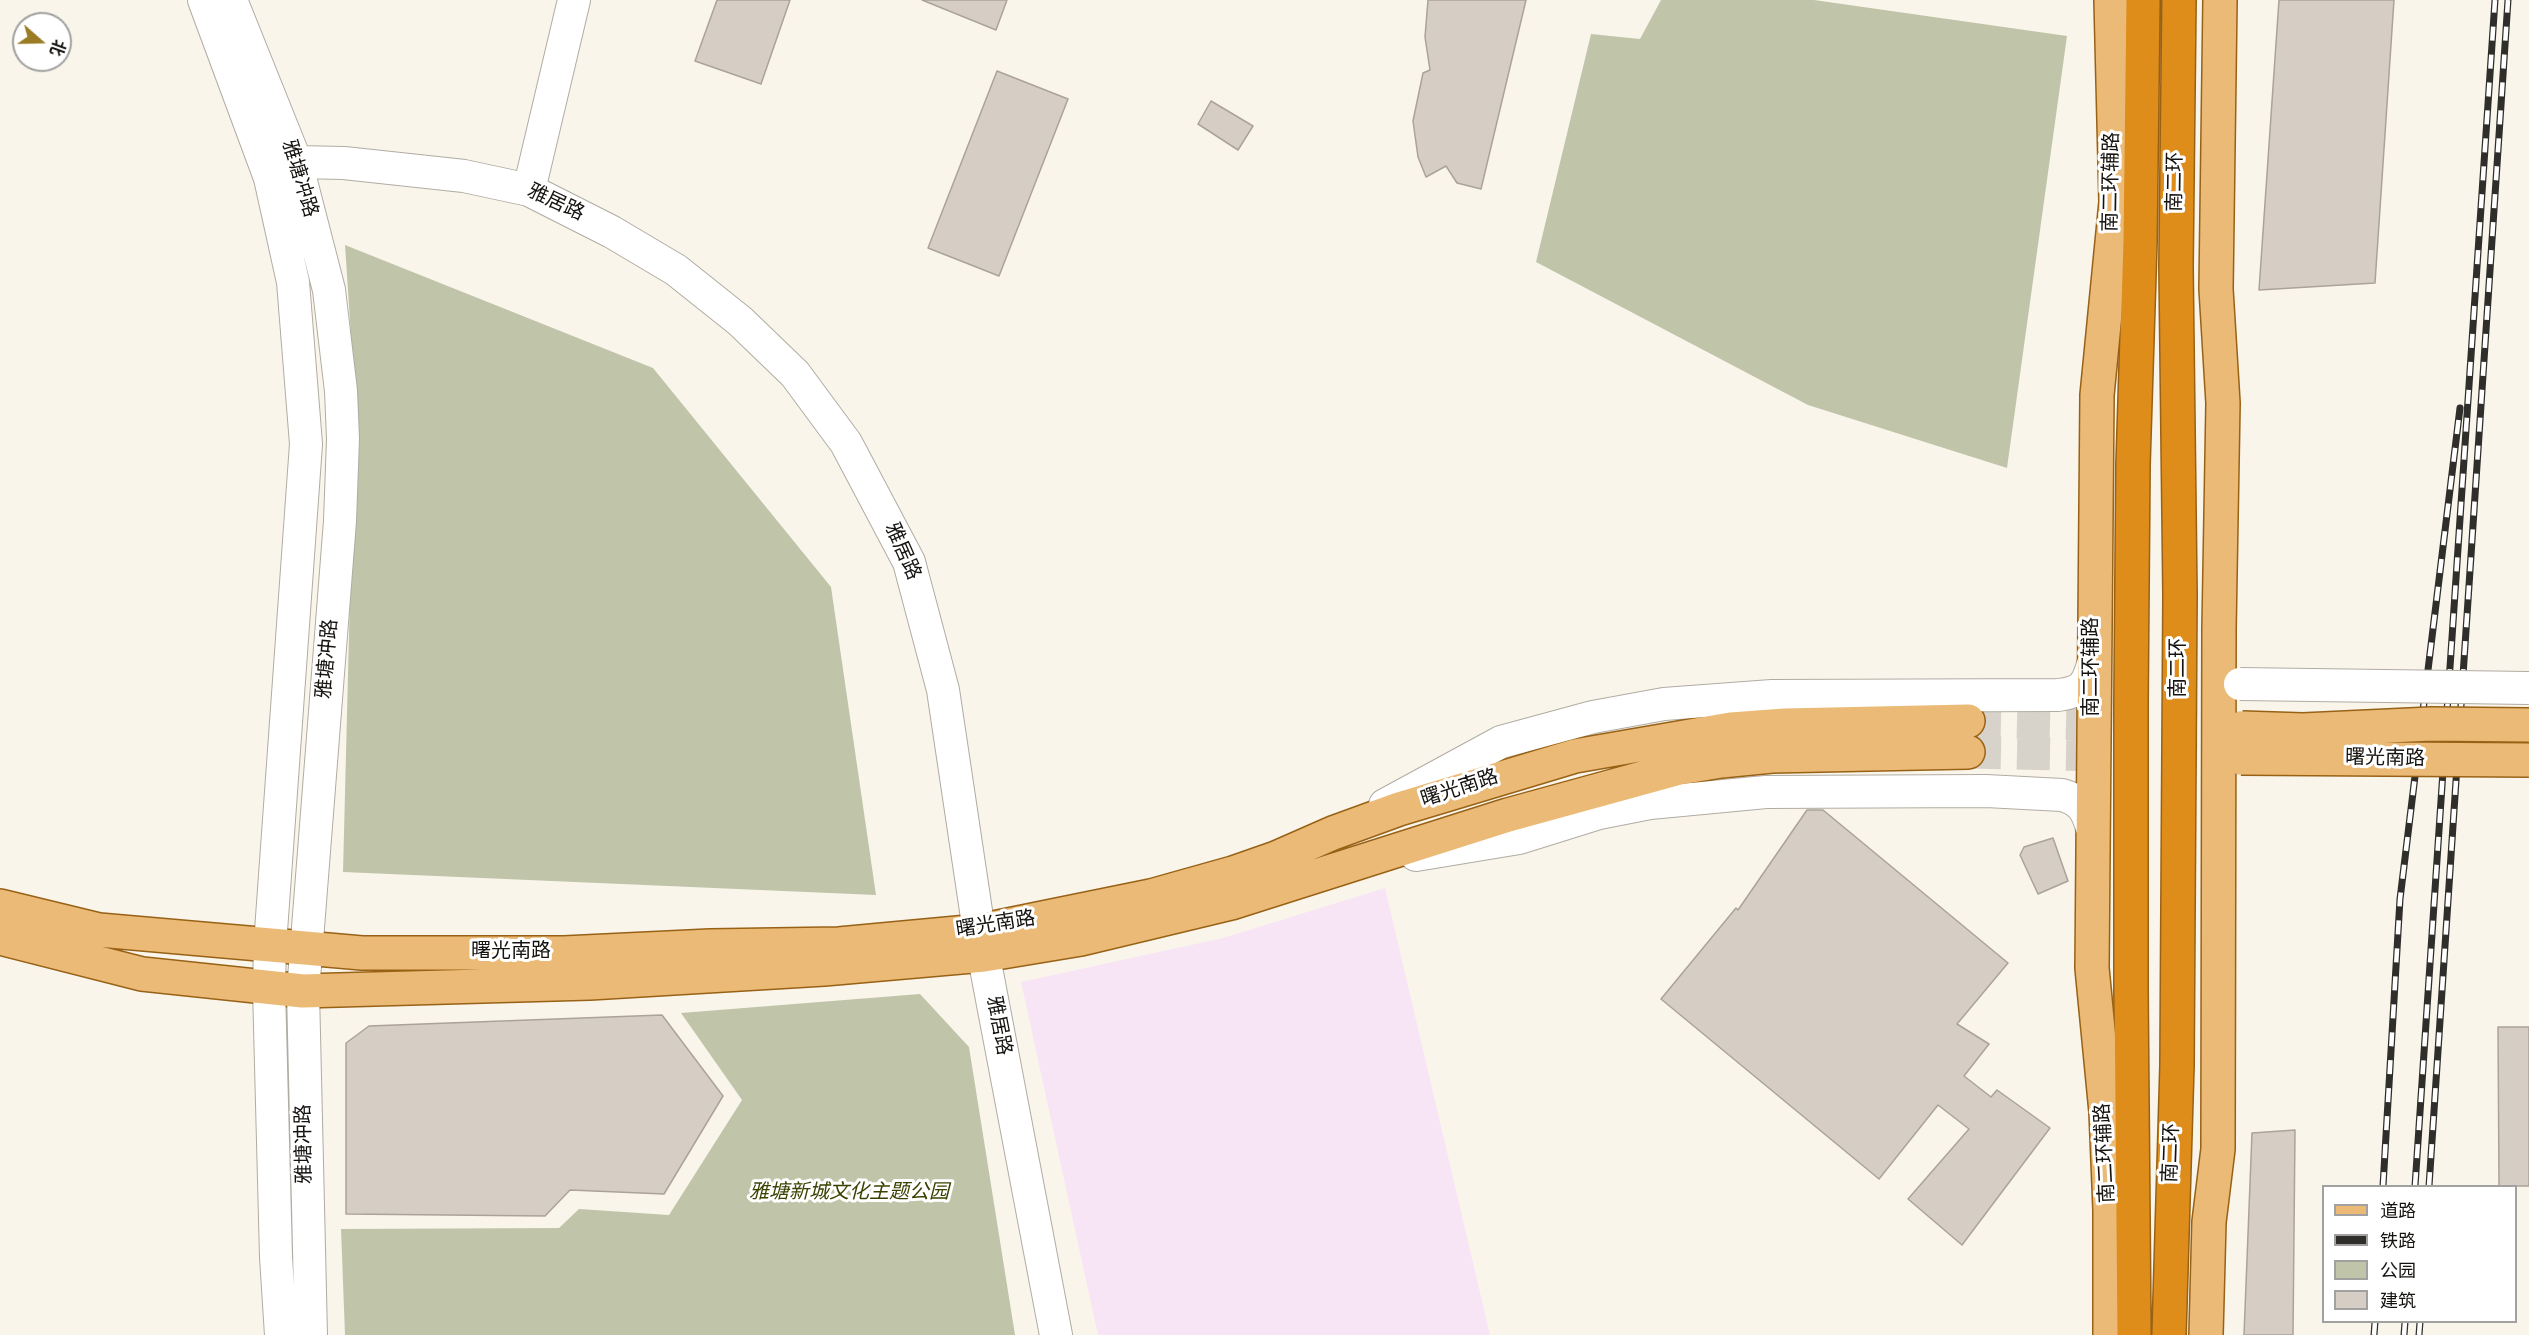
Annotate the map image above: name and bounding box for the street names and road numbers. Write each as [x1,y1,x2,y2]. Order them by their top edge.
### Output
street label: 南二环辅路 [2100,132,2126,232]
street label: 雅塘冲路 [275,137,321,221]
street label: 南二环 [2164,152,2190,212]
street label: 雅居路 [523,180,587,228]
street label: 雅居路 [878,520,924,584]
street label: 南二环辅路 [2081,617,2105,717]
street label: 雅塘冲路 [314,618,344,700]
street label: 南二环 [2168,638,2192,698]
street label: 曙光南路 [2345,747,2425,773]
street label: 曙光南路 [1418,766,1502,814]
street label: 曙光南路 [955,908,1037,944]
street label: 曙光南路 [471,941,551,965]
street label: 雅居路 [979,994,1015,1058]
street label: 南二环辅路 [2092,1102,2122,1204]
street label: 雅塘冲路 [293,1104,319,1184]
street label: 南二环 [2160,1123,2186,1183]

